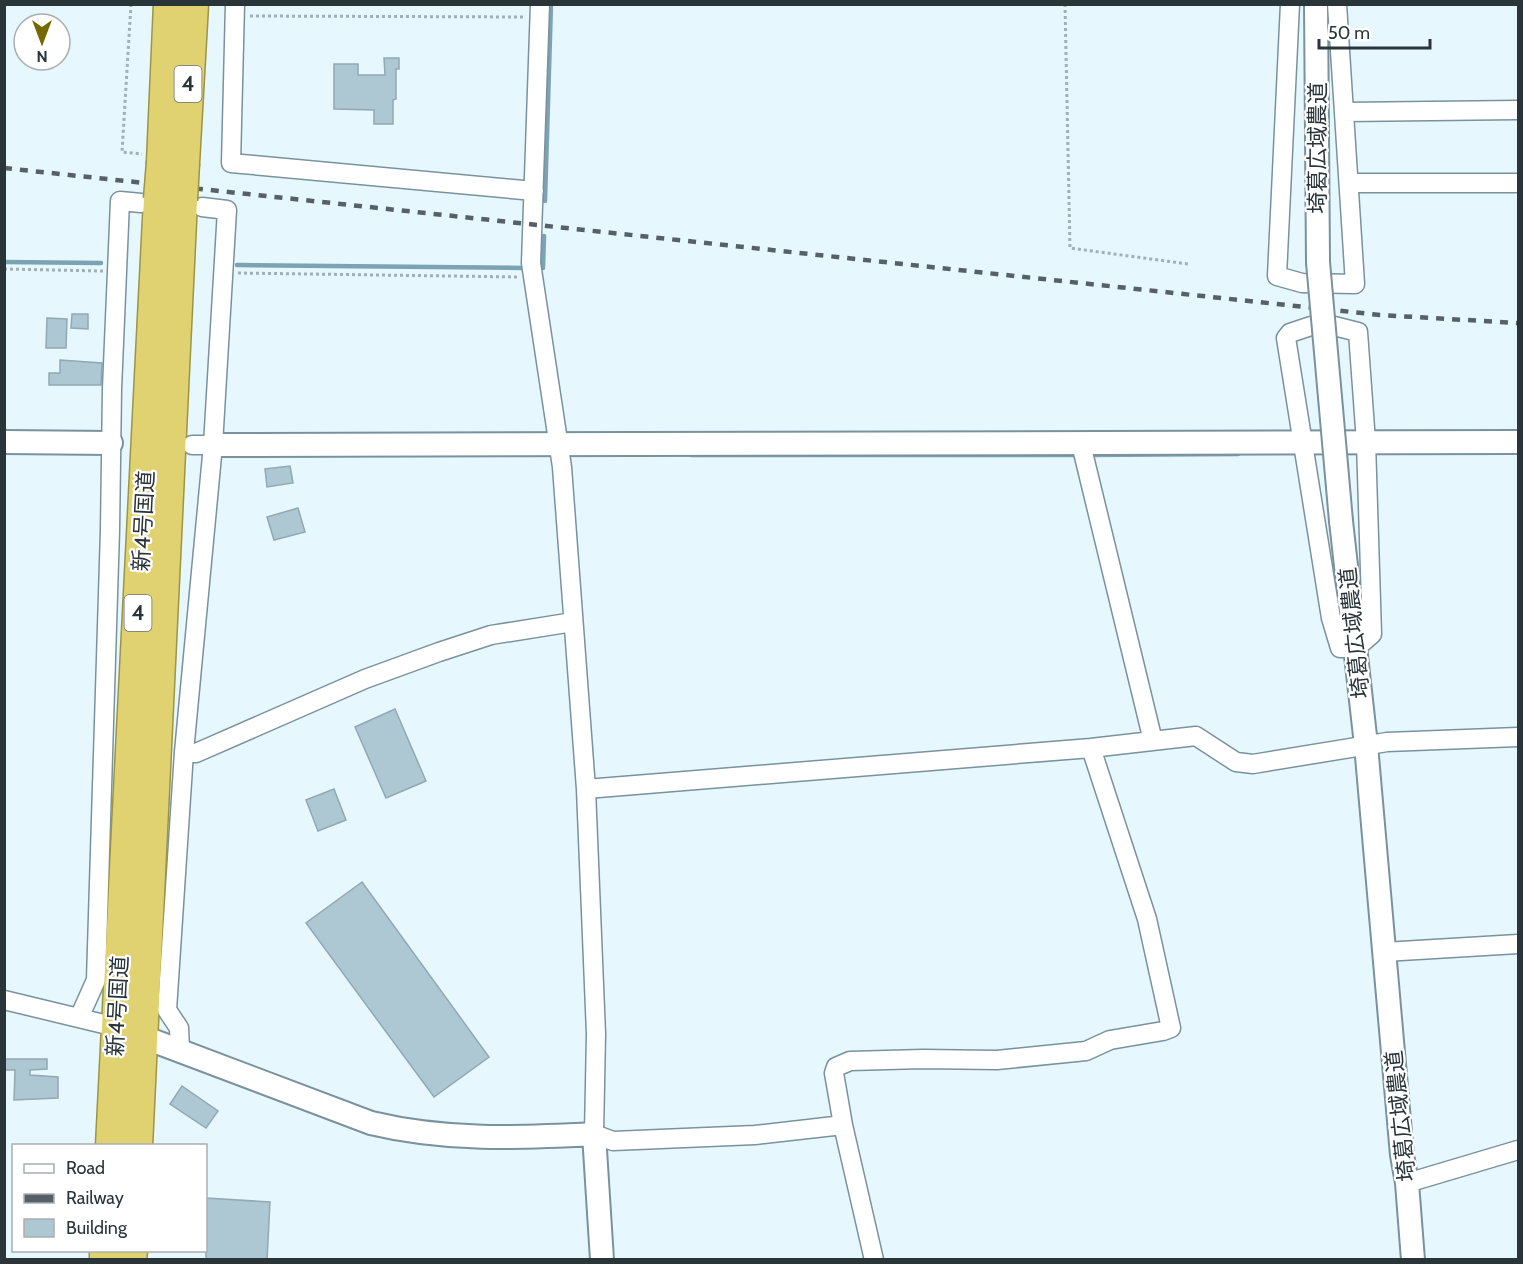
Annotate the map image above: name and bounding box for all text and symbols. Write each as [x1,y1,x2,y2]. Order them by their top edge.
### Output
north arrow [12,12,72,72]
scale bar [1319,12,1430,50]
text: 50 m [1328,22,1370,44]
text: N [36,47,48,66]
road number: 4 [174,66,201,102]
street label: 埼葛広域農道 [1304,82,1331,214]
street label: 新4号国道 [127,470,160,572]
street label: 埼葛広域農道 [1334,566,1375,700]
road number: 4 [124,595,152,631]
street label: 新4号国道 [101,955,134,1057]
street label: 埼葛広域農道 [1380,1049,1421,1183]
legend [12,1144,207,1252]
text: Road [66,1157,105,1179]
text: Railway [66,1187,124,1209]
text: Building [66,1217,128,1239]

